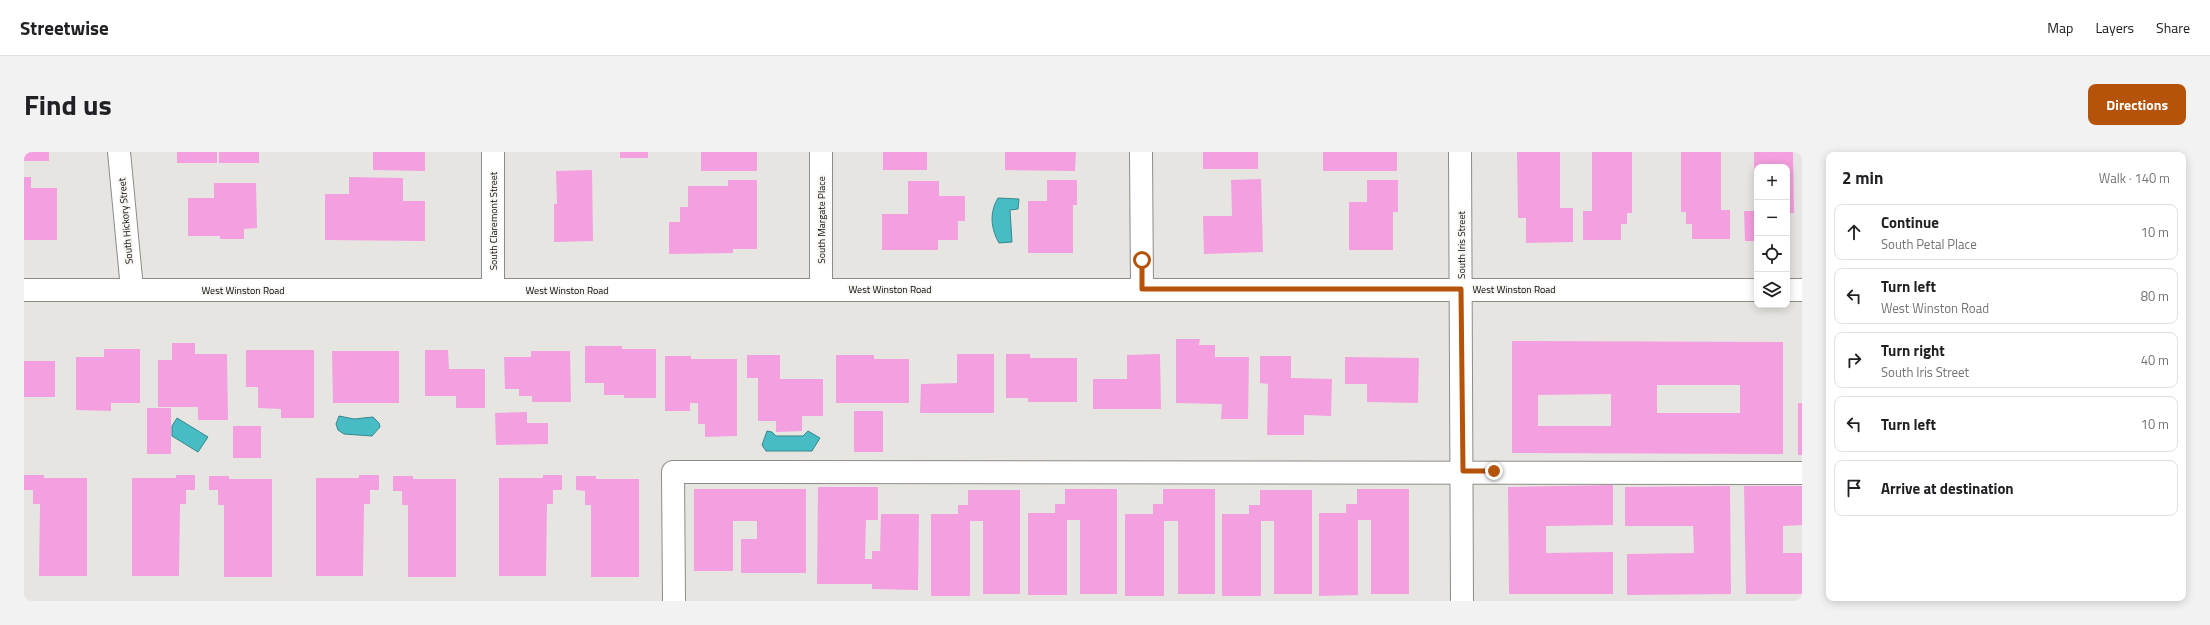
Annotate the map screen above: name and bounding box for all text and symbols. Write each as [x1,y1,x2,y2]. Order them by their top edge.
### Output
text: Streetwise [20,13,109,42]
text: Map [2047,17,2073,38]
text: Layers [2095,17,2134,38]
text: Share [2156,17,2190,38]
text: Find us [24,83,112,126]
button: Directions [2088,84,2186,125]
map controls [1754,164,1790,308]
button: + [1754,164,1790,200]
text: 2 min [1842,165,1883,191]
text: Walk · 140 m [2099,168,2170,188]
street label: South Claremont Street [486,171,501,270]
street label: South Margate Place [814,176,829,264]
street label: South Hickory Street [114,177,137,265]
button: − [1754,200,1790,236]
street label: South Iris Street [1454,211,1469,279]
text: Continue [1881,211,1939,234]
icon: ahead [1843,221,1865,243]
text: 10 m [2141,222,2169,242]
text: South Petal Place [1881,234,1977,254]
button: locate [1754,236,1790,272]
route start [1133,251,1151,269]
button: layers [1754,272,1790,308]
text: Turn left [1881,275,1936,298]
street label: West Winston Road [848,282,932,297]
street label: West Winston Road [1472,282,1556,297]
street label: West Winston Road [201,283,285,298]
street label: West Winston Road [525,283,609,298]
icon: left [1843,285,1865,307]
text: 80 m [2141,286,2169,306]
text: West Winston Road [1881,298,1989,318]
text: Turn right [1881,339,1945,362]
icon: right [1843,349,1865,371]
text: 40 m [2141,350,2169,370]
text: South Iris Street [1881,362,1969,382]
icon: left [1843,413,1865,435]
text: Turn left [1881,413,1936,436]
text: 10 m [2141,414,2169,434]
route end [1485,462,1503,480]
icon: arrive [1843,477,1865,499]
text: Arrive at destination [1881,477,2014,500]

